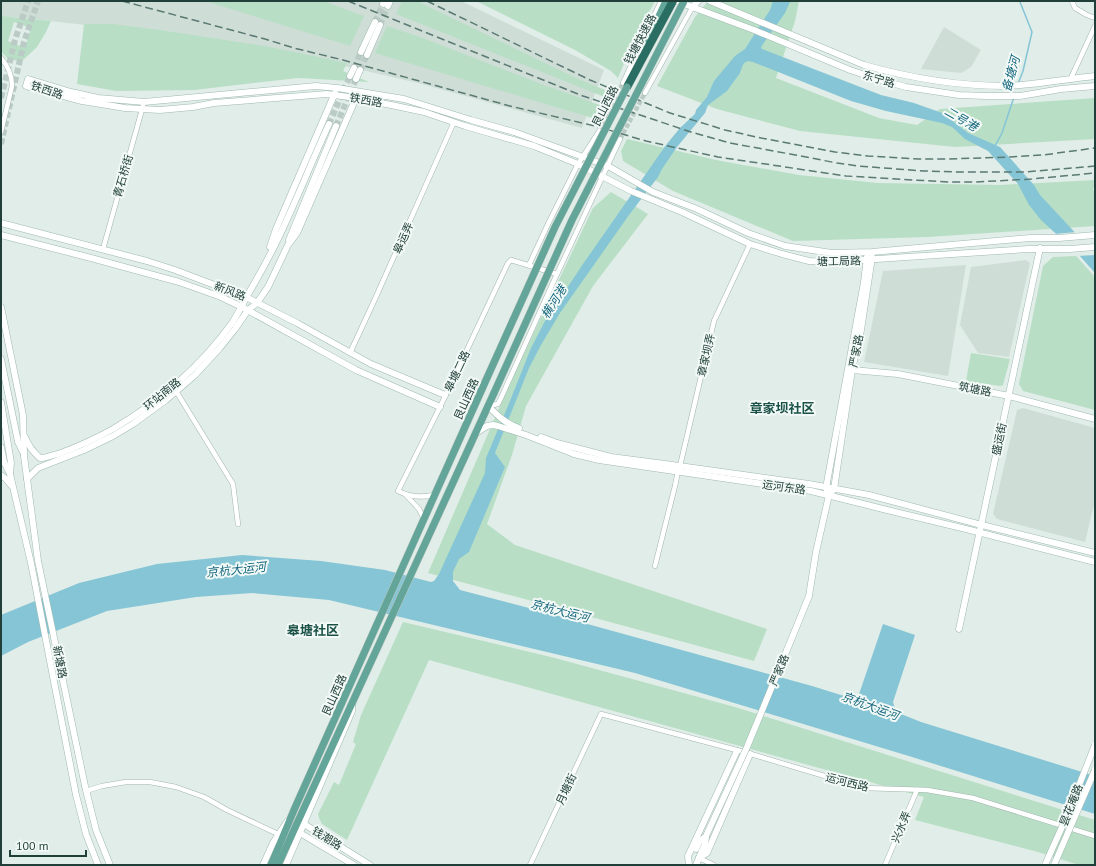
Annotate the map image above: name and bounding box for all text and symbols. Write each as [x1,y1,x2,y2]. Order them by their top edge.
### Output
street label: 钱塘快速路 [621,11,659,67]
water label: 备塘河 [998,53,1023,93]
street label: 东宁路 [861,67,897,91]
street label: 铁西路 [29,78,65,102]
street label: 艮山西路 [589,83,621,129]
street label: 铁西路 [349,90,383,110]
water label: 二号港 [942,103,982,135]
street label: 青石桥街 [110,153,136,199]
street label: 皋运弄 [390,220,416,256]
street label: 塘工局路 [817,254,861,268]
street label: 新风路 [212,279,248,303]
water label: 横河港 [538,281,571,321]
street label: 章家坝弄 [694,332,718,378]
street label: 严家路 [846,333,866,369]
street label: 皋塘二路 [441,348,473,394]
street label: 环站南路 [140,375,184,413]
street label: 艮山西路 [451,376,481,422]
street label: 筑塘路 [957,379,993,399]
district label: 章家坝社区 [749,400,815,417]
street label: 盛运街 [989,421,1009,457]
street label: 运河东路 [761,477,807,497]
water label: 京杭大运河 [205,559,269,580]
water label: 京杭大运河 [529,596,593,626]
district label: 皋塘社区 [287,622,339,639]
street label: 新塘路 [50,644,70,680]
street label: 严家路 [766,652,792,688]
street label: 艮山西路 [319,672,349,718]
water label: 京杭大运河 [839,688,903,724]
street label: 运河西路 [824,770,870,794]
street label: 月塘街 [553,771,579,807]
street label: 昙花庵路 [1056,782,1086,828]
street label: 兴水弄 [888,809,914,845]
street label: 钱潮路 [309,823,345,853]
scale bar [10,832,86,858]
text: 100 m [16,838,49,853]

